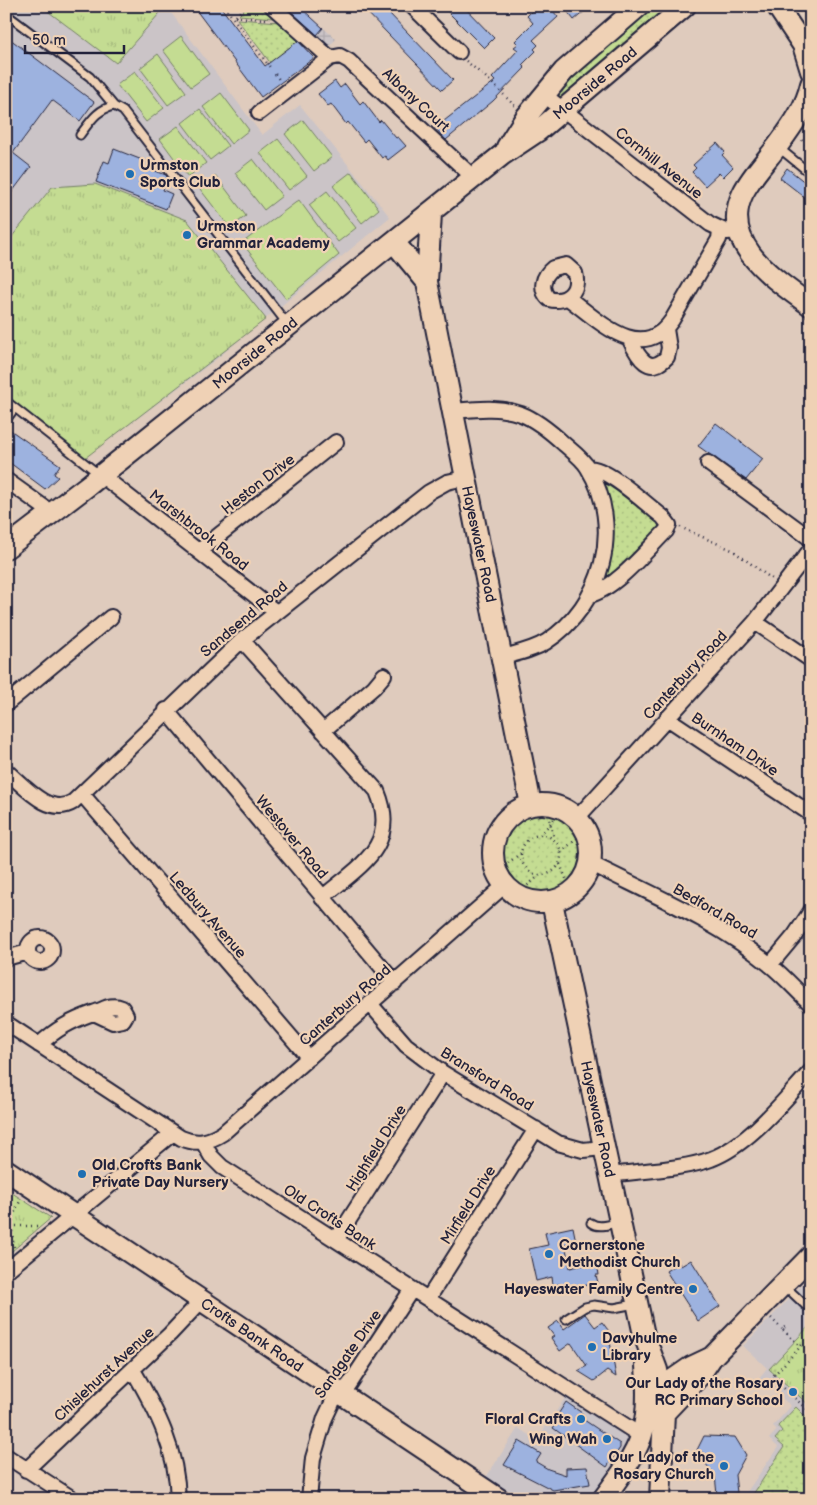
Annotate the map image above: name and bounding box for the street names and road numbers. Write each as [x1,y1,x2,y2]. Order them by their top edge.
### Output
street label: Moorside Road [549,43,641,124]
street label: Albany Court [378,64,454,137]
street label: Cornhill Avenue [611,123,706,204]
street label: Moorside Road [209,313,302,394]
street label: Heston Drive [218,450,299,519]
street label: Hayeswater Road [457,484,500,604]
street label: Marshbrook Road [145,486,252,575]
street label: Sandsend Road [197,577,292,661]
street label: Canterbury Road [639,627,732,724]
street label: Burnham Drive [688,708,782,781]
street label: Westover Road [251,792,332,883]
street label: Ledbury Avenue [165,868,251,963]
street label: Bedford Road [669,880,760,943]
street label: Canterbury Road [296,960,395,1050]
street label: Bransford Road [437,1043,537,1116]
street label: Hayeswater Road [576,1059,619,1179]
street label: Highfield Drive [342,1101,411,1195]
street label: Mirfield Drive [437,1162,500,1248]
street label: Old Crofts Bank [280,1180,380,1255]
street label: Crofts Bank Road [197,1294,307,1377]
street label: Sandgate Drive [311,1306,386,1402]
street label: Chislehurst Avenue [50,1323,159,1426]

